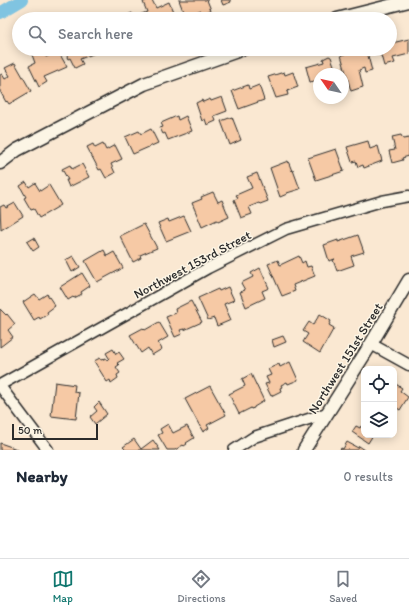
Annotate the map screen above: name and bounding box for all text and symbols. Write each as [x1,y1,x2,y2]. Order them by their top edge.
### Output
search box [12,12,397,56]
icon: search [26,23,48,45]
text: Search here [58,25,133,43]
north arrow [313,68,349,104]
street label: Northwest 153rd Street [131,227,254,302]
street label: Northwest 151st Street [305,300,386,417]
map controls [361,366,397,438]
button: locate [361,366,397,402]
button: layers [361,402,397,438]
scale bar [12,422,98,441]
text: 50 m [18,424,42,437]
text: Nearby [16,466,68,486]
text: 0 results [343,469,393,484]
tab: Map [52,568,74,605]
tab: Directions [177,568,226,605]
tab: Saved [329,568,357,605]

